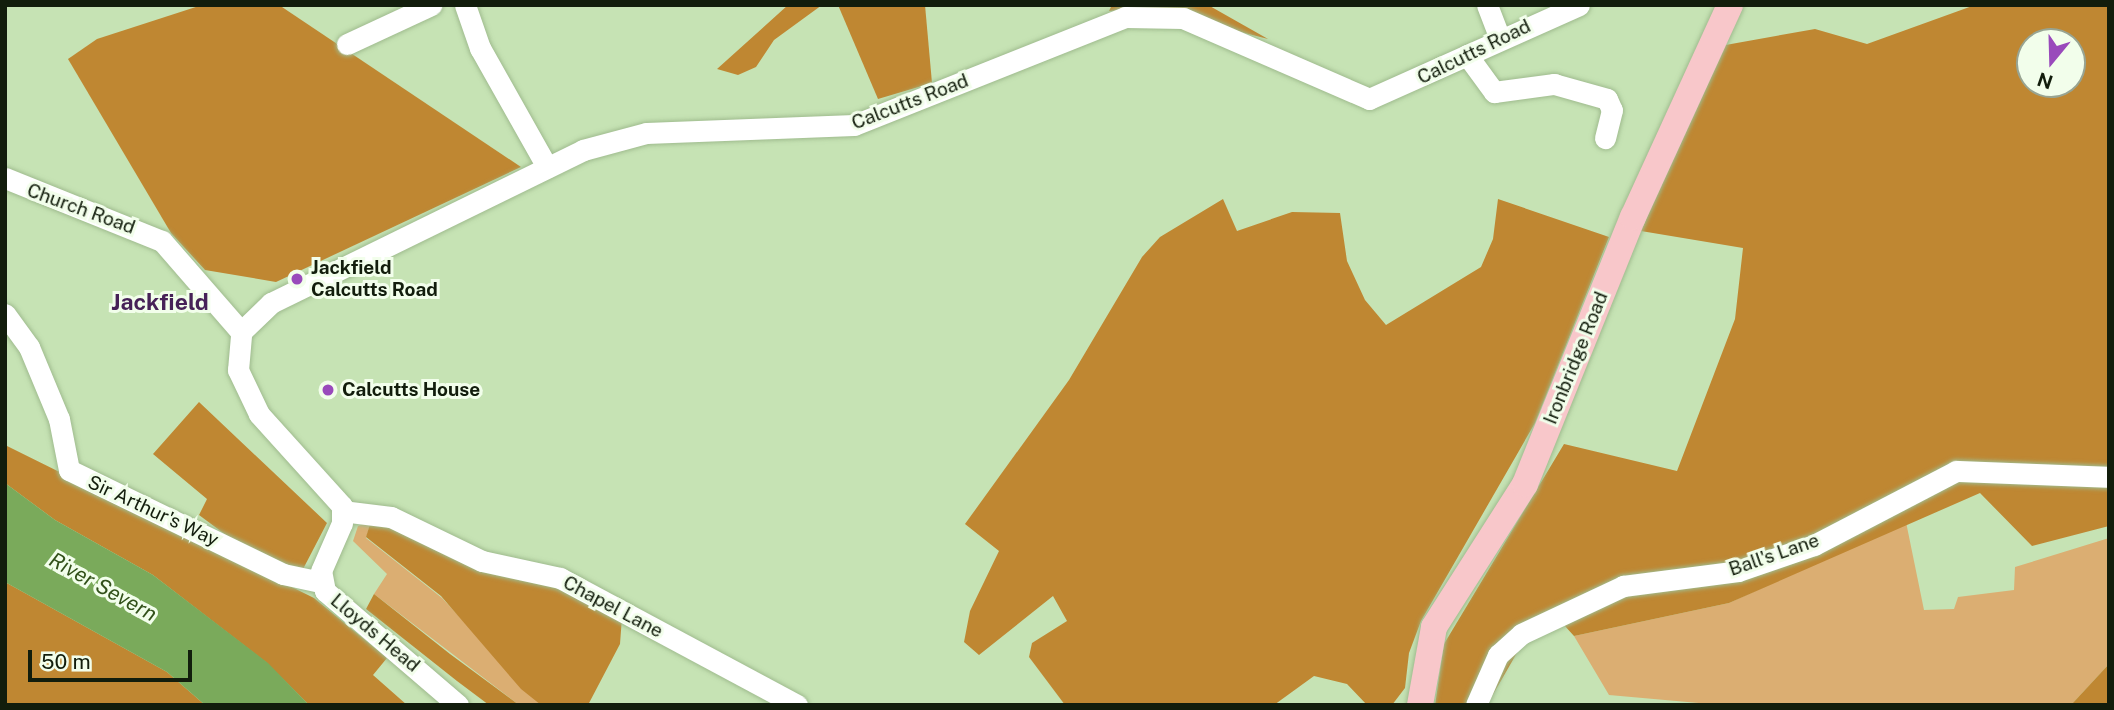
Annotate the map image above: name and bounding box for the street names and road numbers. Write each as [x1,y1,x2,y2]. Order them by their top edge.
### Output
street label: Calcutts Road [1414,15,1534,89]
street label: Calcutts Road [848,69,972,135]
street label: Church Road [24,179,138,239]
street label: Ironbridge Road [1539,288,1613,428]
street label: Sir Arthur's Way [84,471,222,551]
street label: Ball's Lane [1726,529,1822,581]
street label: Chapel Lane [559,571,667,643]
street label: Lloyds Head [326,589,424,677]

